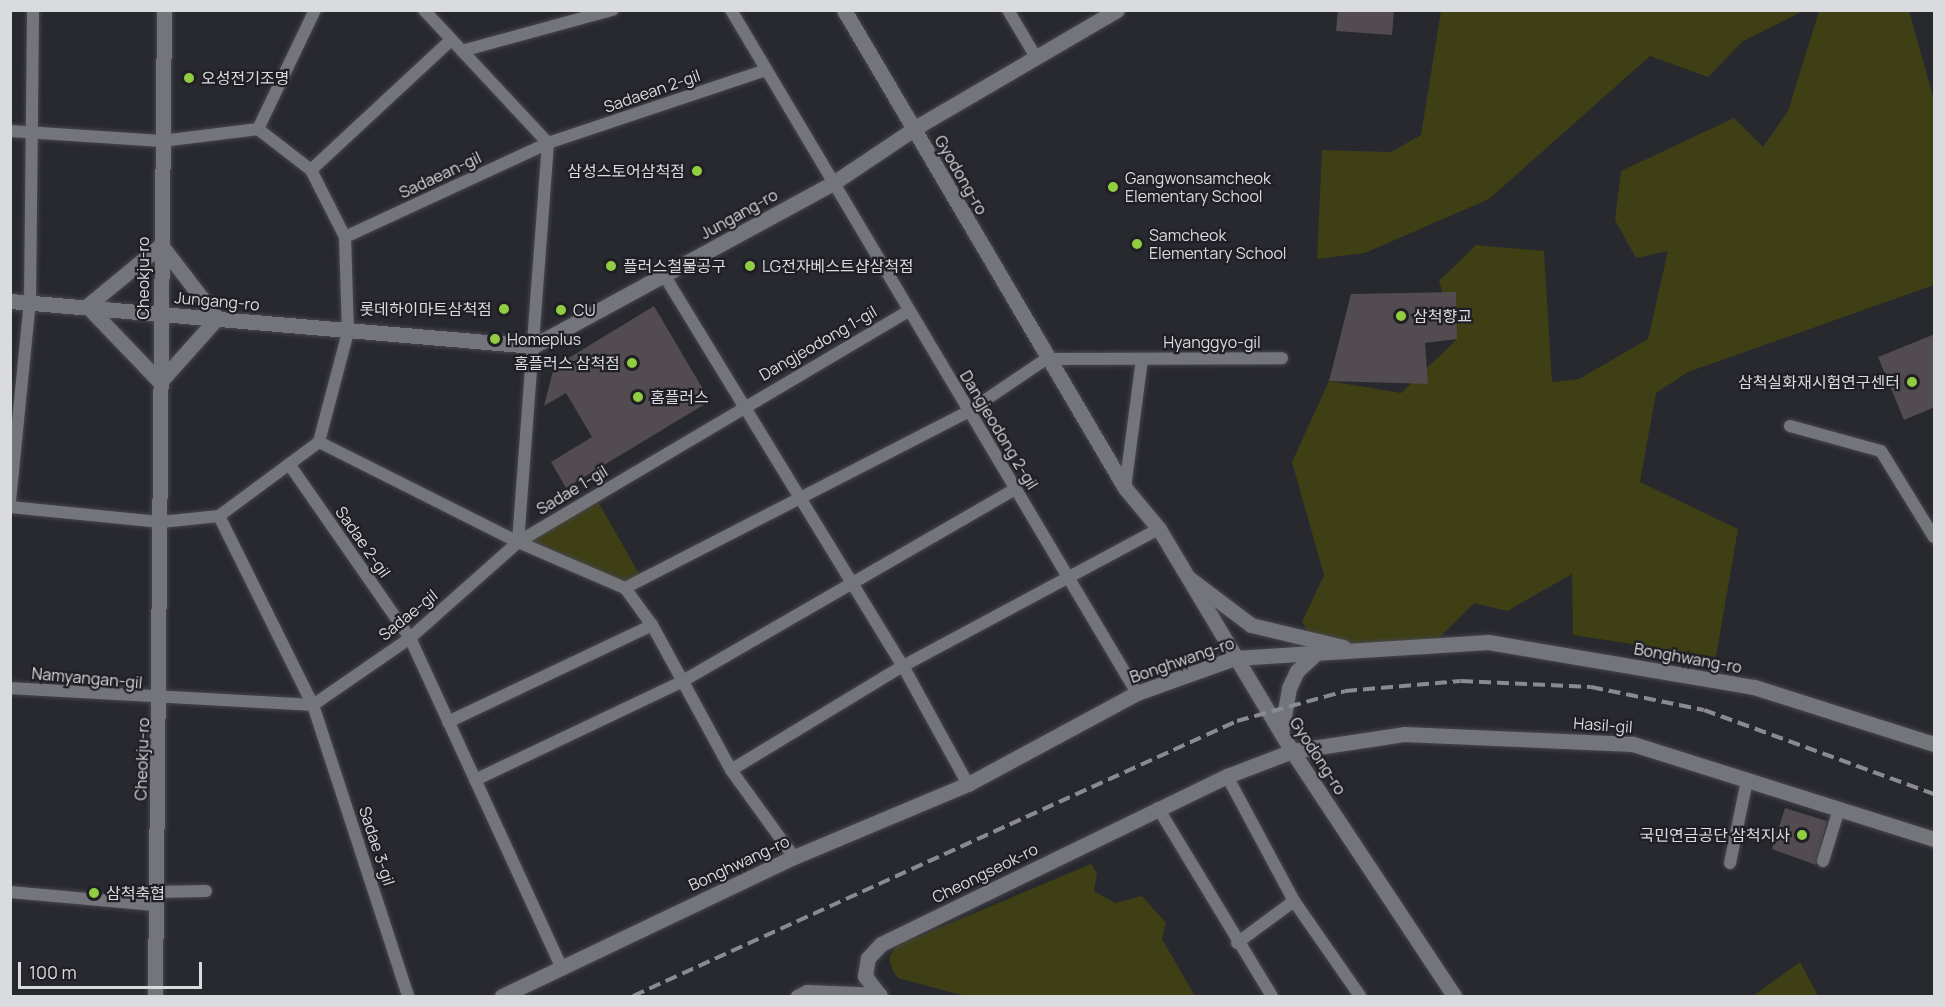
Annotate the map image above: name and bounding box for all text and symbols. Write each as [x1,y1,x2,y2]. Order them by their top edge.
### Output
street label: Sadaean 2-gil [601,66,703,116]
place label: 오성전기조명 [201,68,289,88]
marker: 오성전기조명 [182,71,196,85]
street label: Gyodong-ro [931,132,991,218]
street label: Sadaean-gil [396,148,484,202]
place label: 삼성스토어삼척점 [567,161,685,181]
marker: 삼성스토어삼척점 [690,164,704,178]
place label: Gangwonsamcheok Elementary School [1125,168,1271,206]
marker: Gangwonsamcheok Elementary School [1106,180,1120,194]
street label: Jungang-ro [697,185,781,243]
place label: Samcheok Elementary School [1149,225,1287,263]
street label: Cheokju-ro [133,236,153,320]
marker: Samcheok Elementary School [1130,237,1144,251]
place label: 플러스철물공구 [623,256,726,276]
place label: LG전자베스트샵삼척점 [762,256,914,276]
marker: 플러스철물공구 [604,259,618,273]
marker: LG전자베스트샵삼척점 [743,259,757,273]
street label: Jungang-ro [174,288,260,314]
place label: 롯데하이마트삼척점 [360,299,492,319]
place label: CU [573,300,596,320]
marker: 롯데하이마트삼척점 [497,302,511,316]
street label: Dangjeodong 1-gil [756,302,880,384]
marker: CU [554,303,568,317]
place label: 삼척향교 [1413,306,1472,326]
marker: 삼척향교 [1394,309,1408,323]
place label: Homeplus [507,329,581,349]
marker: Homeplus [488,332,502,346]
street label: Hyanggyo-gil [1163,332,1261,352]
place label: 홈플러스 삼척점 [514,353,620,373]
marker: 홈플러스 삼척점 [625,356,639,370]
street label: Dangjeodong 2-gil [956,367,1042,493]
place label: 삼척실화재시험연구센터 [1738,372,1900,392]
marker: 삼척실화재시험연구센터 [1905,375,1919,389]
place label: 홈플러스 [650,387,709,407]
marker: 홈플러스 [631,390,645,404]
street label: Sadae 1-gil [533,461,611,519]
street label: Sadae 2-gil [331,503,395,581]
street label: Sadae-gil [375,585,441,645]
street label: Bonghwang-ro [1127,633,1237,687]
street label: Bonghwang-ro [1633,639,1743,677]
street label: Namyangan-gil [31,664,143,692]
street label: Hasil-gil [1573,713,1633,737]
street label: Gyodong-ro [1286,714,1350,798]
street label: Cheokju-ro [131,717,153,801]
street label: Sadae 3-gil [355,804,399,888]
place label: 국민연금공단 삼척지사 [1640,825,1790,845]
marker: 국민연금공단 삼척지사 [1795,828,1809,842]
street label: Bonghwang-ro [685,831,793,895]
street label: Cheongseok-ro [929,839,1041,907]
place label: 삼척축협 [106,883,165,903]
marker: 삼척축협 [87,886,101,900]
scale bar [21,950,206,988]
text: 100 m [29,960,77,984]

